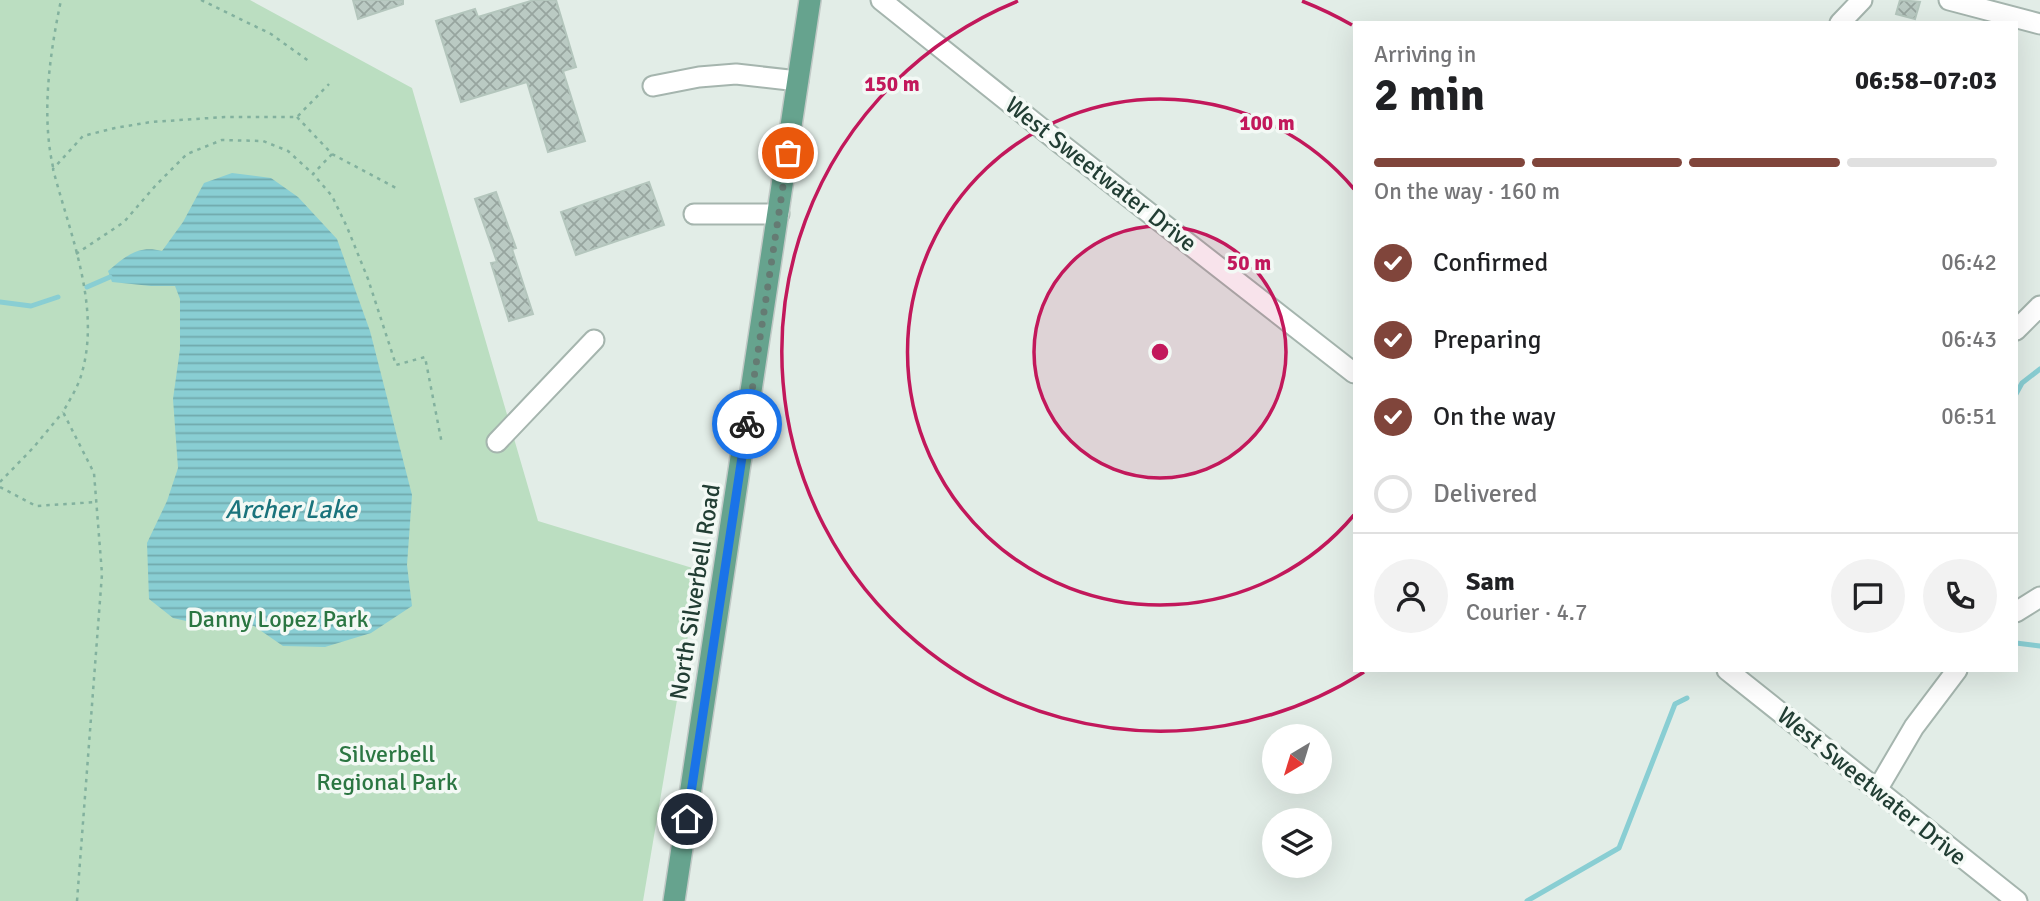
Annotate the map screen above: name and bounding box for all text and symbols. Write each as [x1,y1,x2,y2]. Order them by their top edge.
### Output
text: Arriving in [1374,40,1476,69]
text: 06:58–07:03 [1855,65,1997,97]
text: 2 min [1374,67,1485,123]
text: 150 m [864,71,920,97]
street label: West Sweetwater Drive [999,90,1203,258]
text: 100 m [1239,110,1295,136]
pin [758,123,818,183]
icon: bag [769,134,807,172]
text: On the way · 160 m [1374,177,1560,206]
icon: check [1374,244,1412,282]
text: Confirmed [1433,247,1548,279]
text: 06:42 [1941,248,1997,277]
text: 50 m [1227,250,1271,276]
icon: check [1374,321,1412,359]
text: Preparing [1433,324,1541,356]
text: 06:43 [1941,325,1997,354]
centre of rings [1148,340,1172,364]
courier [712,389,782,459]
icon: check [1374,398,1412,436]
text: On the way [1433,401,1556,433]
text: 06:51 [1941,402,1997,431]
icon: bike [728,405,766,443]
text: Delivered [1433,478,1538,510]
street label: North Silverbell Road [663,482,727,702]
water label: Archer Lake [225,494,359,526]
button: person [1374,559,1448,633]
button: chat [1831,559,1905,633]
button: phone [1923,559,1997,633]
text: Sam [1466,566,1515,598]
text: Courier · 4.7 [1466,598,1587,627]
park label: Danny Lopez Park [187,604,369,634]
street label: West Sweetwater Drive [1771,700,1973,872]
north arrow [1262,724,1332,794]
map controls [1262,724,1332,878]
park label: Silverbell Regional Park [316,739,458,797]
pin [657,789,717,849]
icon: home [668,800,706,838]
button: layers [1262,808,1332,878]

